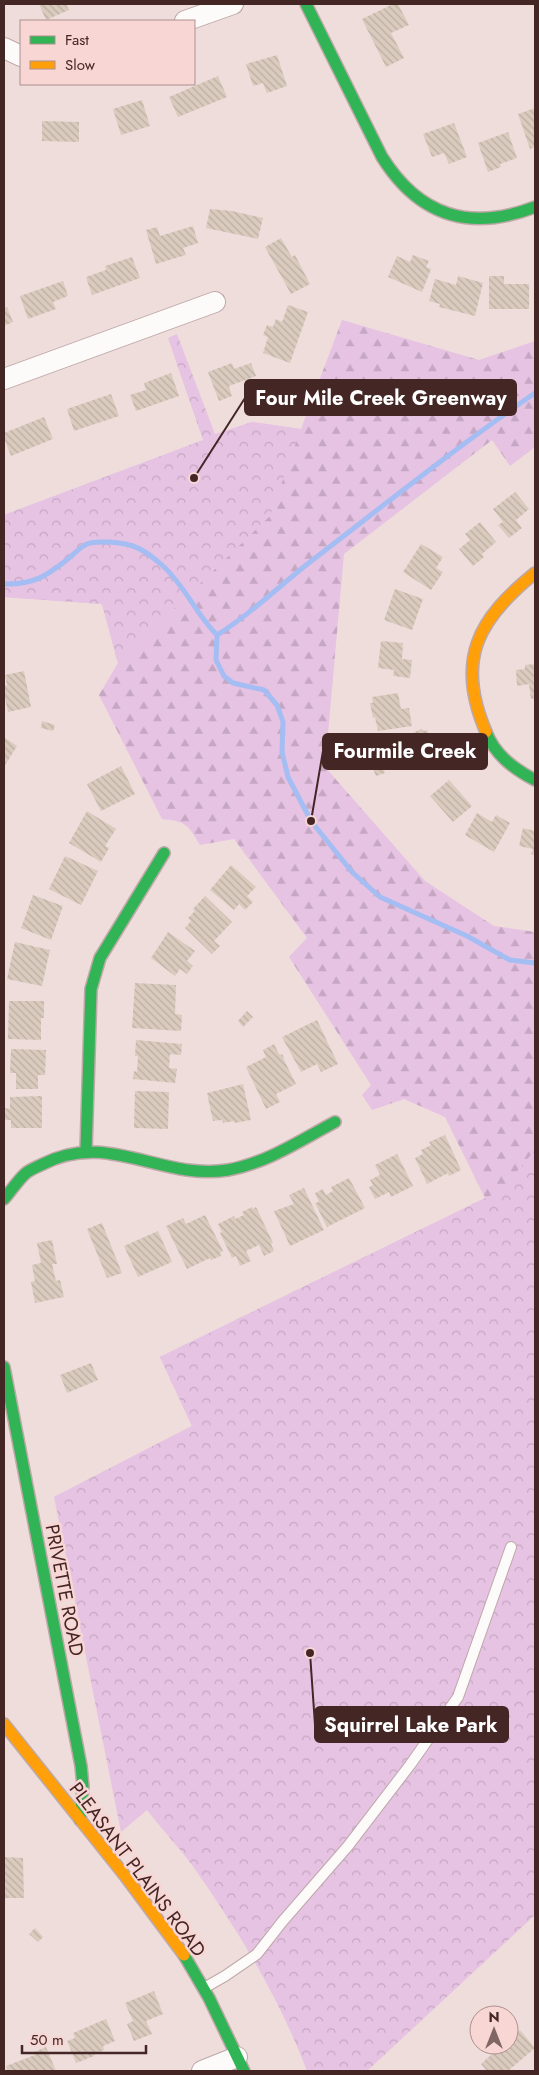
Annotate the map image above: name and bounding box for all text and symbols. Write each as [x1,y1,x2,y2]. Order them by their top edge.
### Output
legend [20,20,195,85]
text: Fast [65,29,89,51]
text: Slow [65,54,96,76]
callout: Four Mile Creek Greenway [245,380,516,415]
text: Four Mile Creek Greenway [255,384,507,413]
callout: Fourmile Creek [323,734,487,769]
text: Fourmile Creek [333,737,477,766]
street label: PRIVETTE ROAD [39,1522,91,1658]
callout: Squirrel Lake Park [315,1707,508,1742]
text: Squirrel Lake Park [324,1711,498,1740]
street label: PLEASANT PLAINS ROAD [63,1776,212,1962]
north arrow [469,2005,519,2055]
text: N [488,2007,500,2027]
scale bar [22,2022,146,2054]
text: 50 m [30,2029,64,2051]

